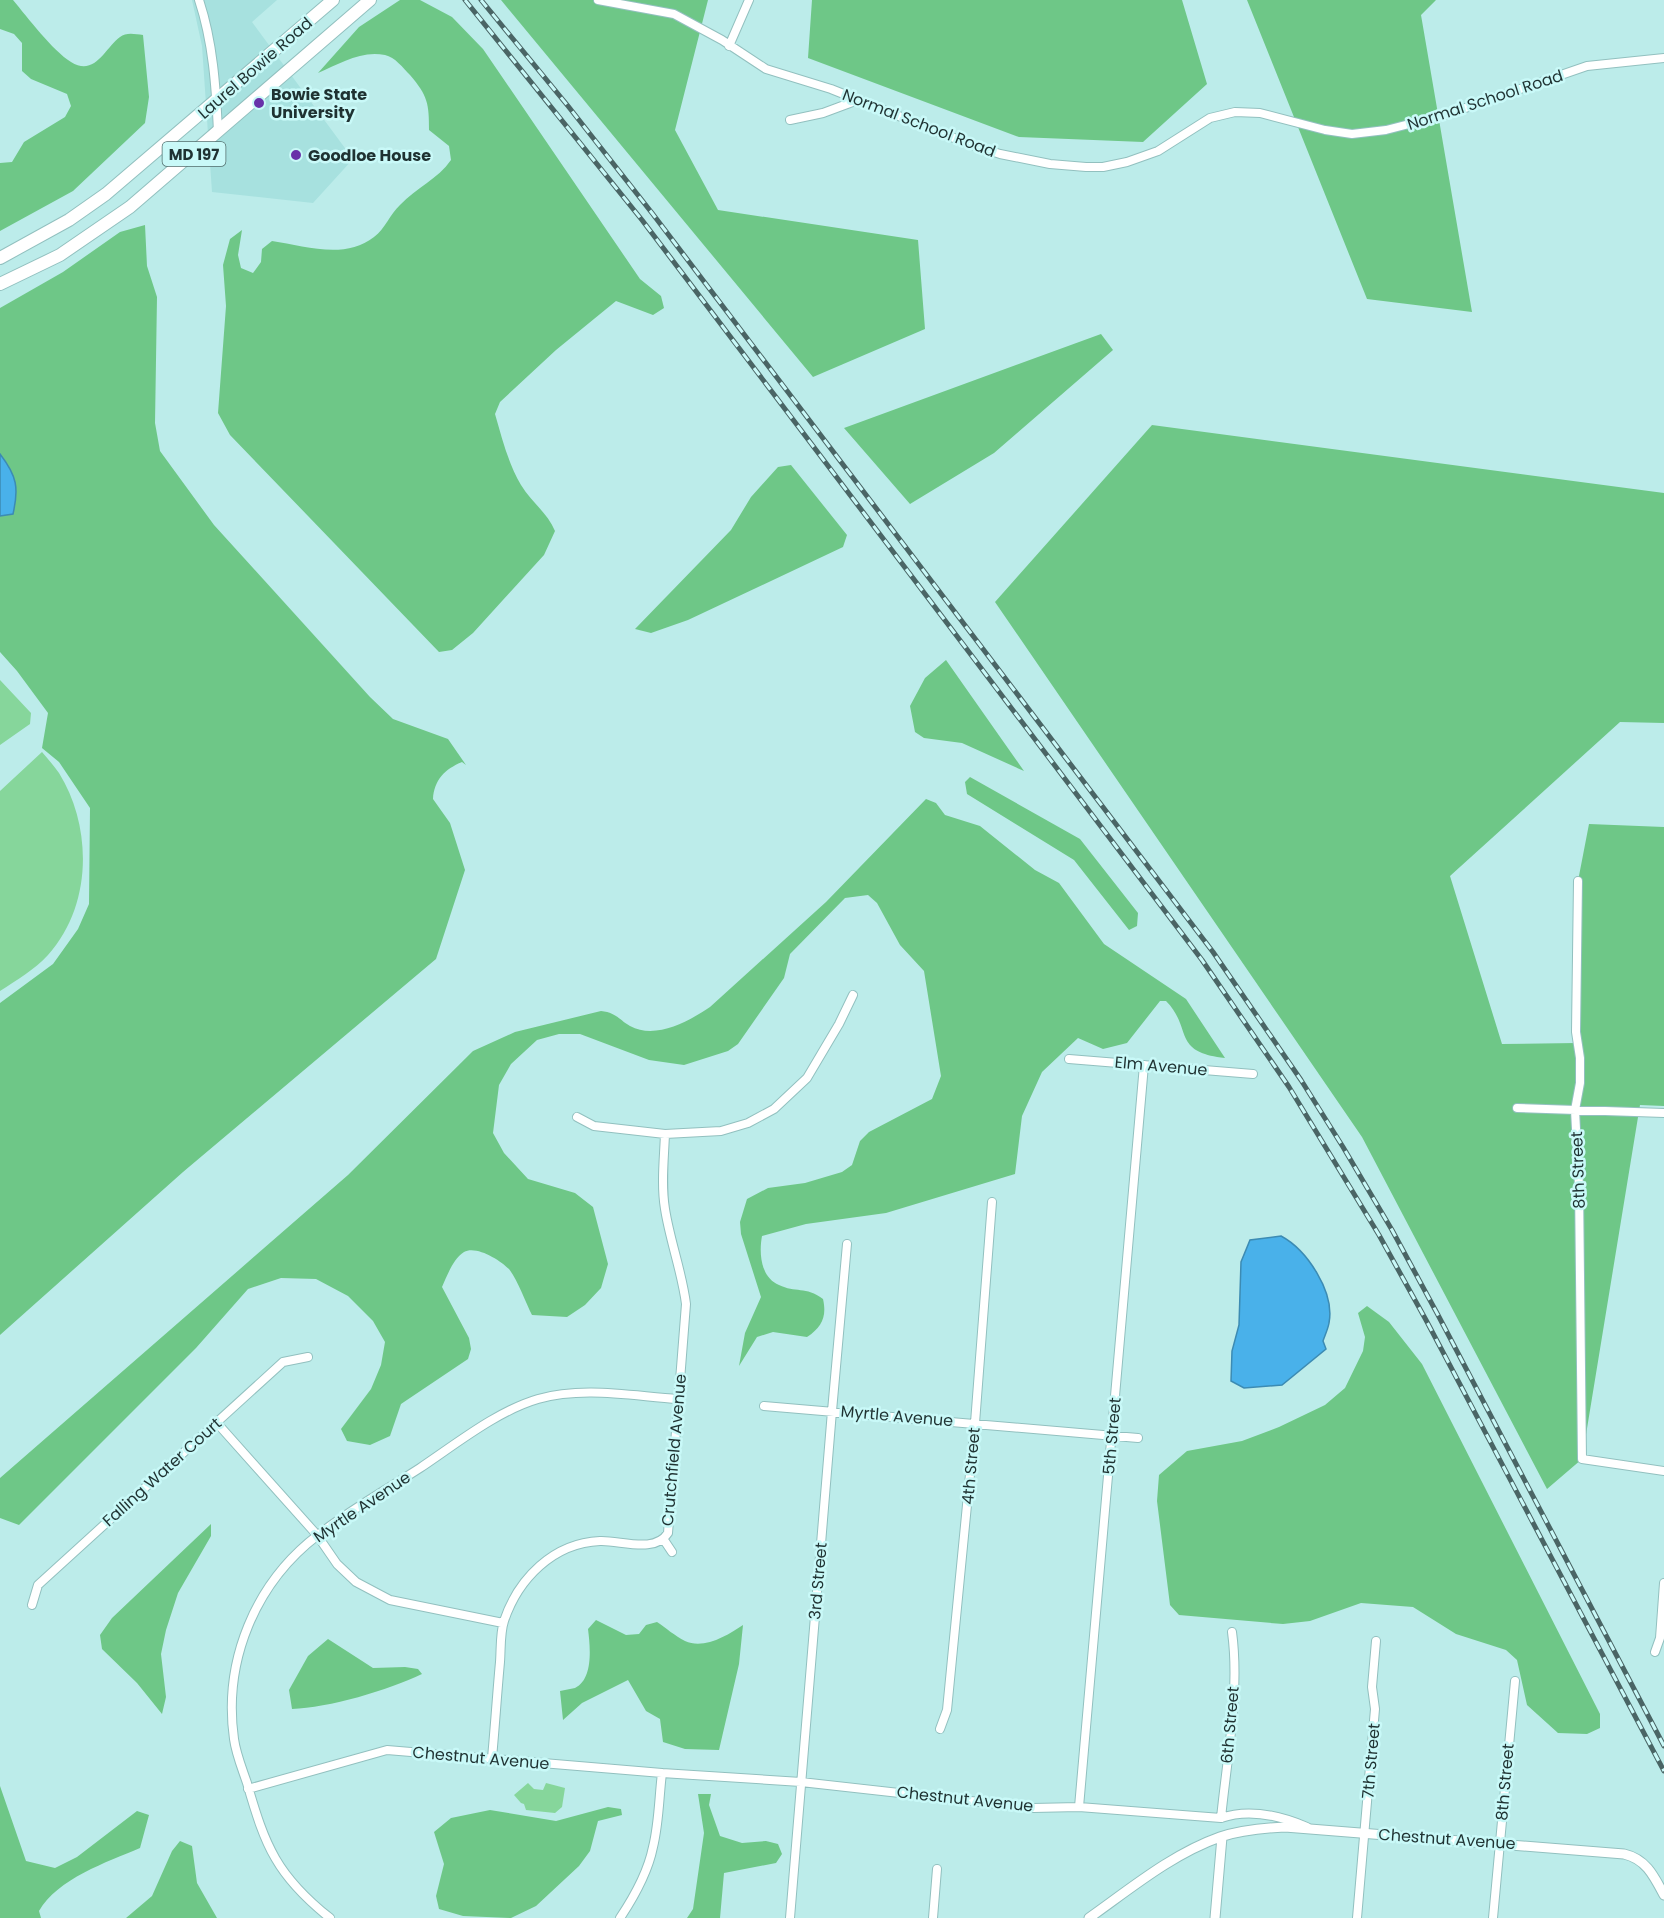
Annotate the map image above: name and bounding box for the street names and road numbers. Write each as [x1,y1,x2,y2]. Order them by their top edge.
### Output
street label: Laurel Bowie Road [193,12,317,124]
street label: Normal School Road [1404,64,1566,136]
street label: Normal School Road [839,83,999,163]
road number: MD 197 [162,142,226,166]
street label: Elm Avenue [1114,1050,1208,1082]
street label: 8th Street [1565,1131,1591,1209]
street label: Crutchfield Avenue [656,1373,692,1527]
street label: 5th Street [1097,1396,1127,1475]
street label: Myrtle Avenue [840,1400,954,1432]
street label: Falling Water Court [97,1412,227,1532]
street label: 4th Street [956,1426,986,1505]
street label: Myrtle Avenue [309,1466,415,1548]
street label: 3rd Street [803,1541,833,1621]
street label: 6th Street [1215,1685,1245,1765]
street label: 7th Street [1356,1722,1386,1800]
street label: Chestnut Avenue [412,1741,550,1775]
street label: 8th Street [1490,1742,1520,1821]
street label: Chestnut Avenue [895,1780,1035,1818]
street label: Chestnut Avenue [1378,1823,1516,1855]

